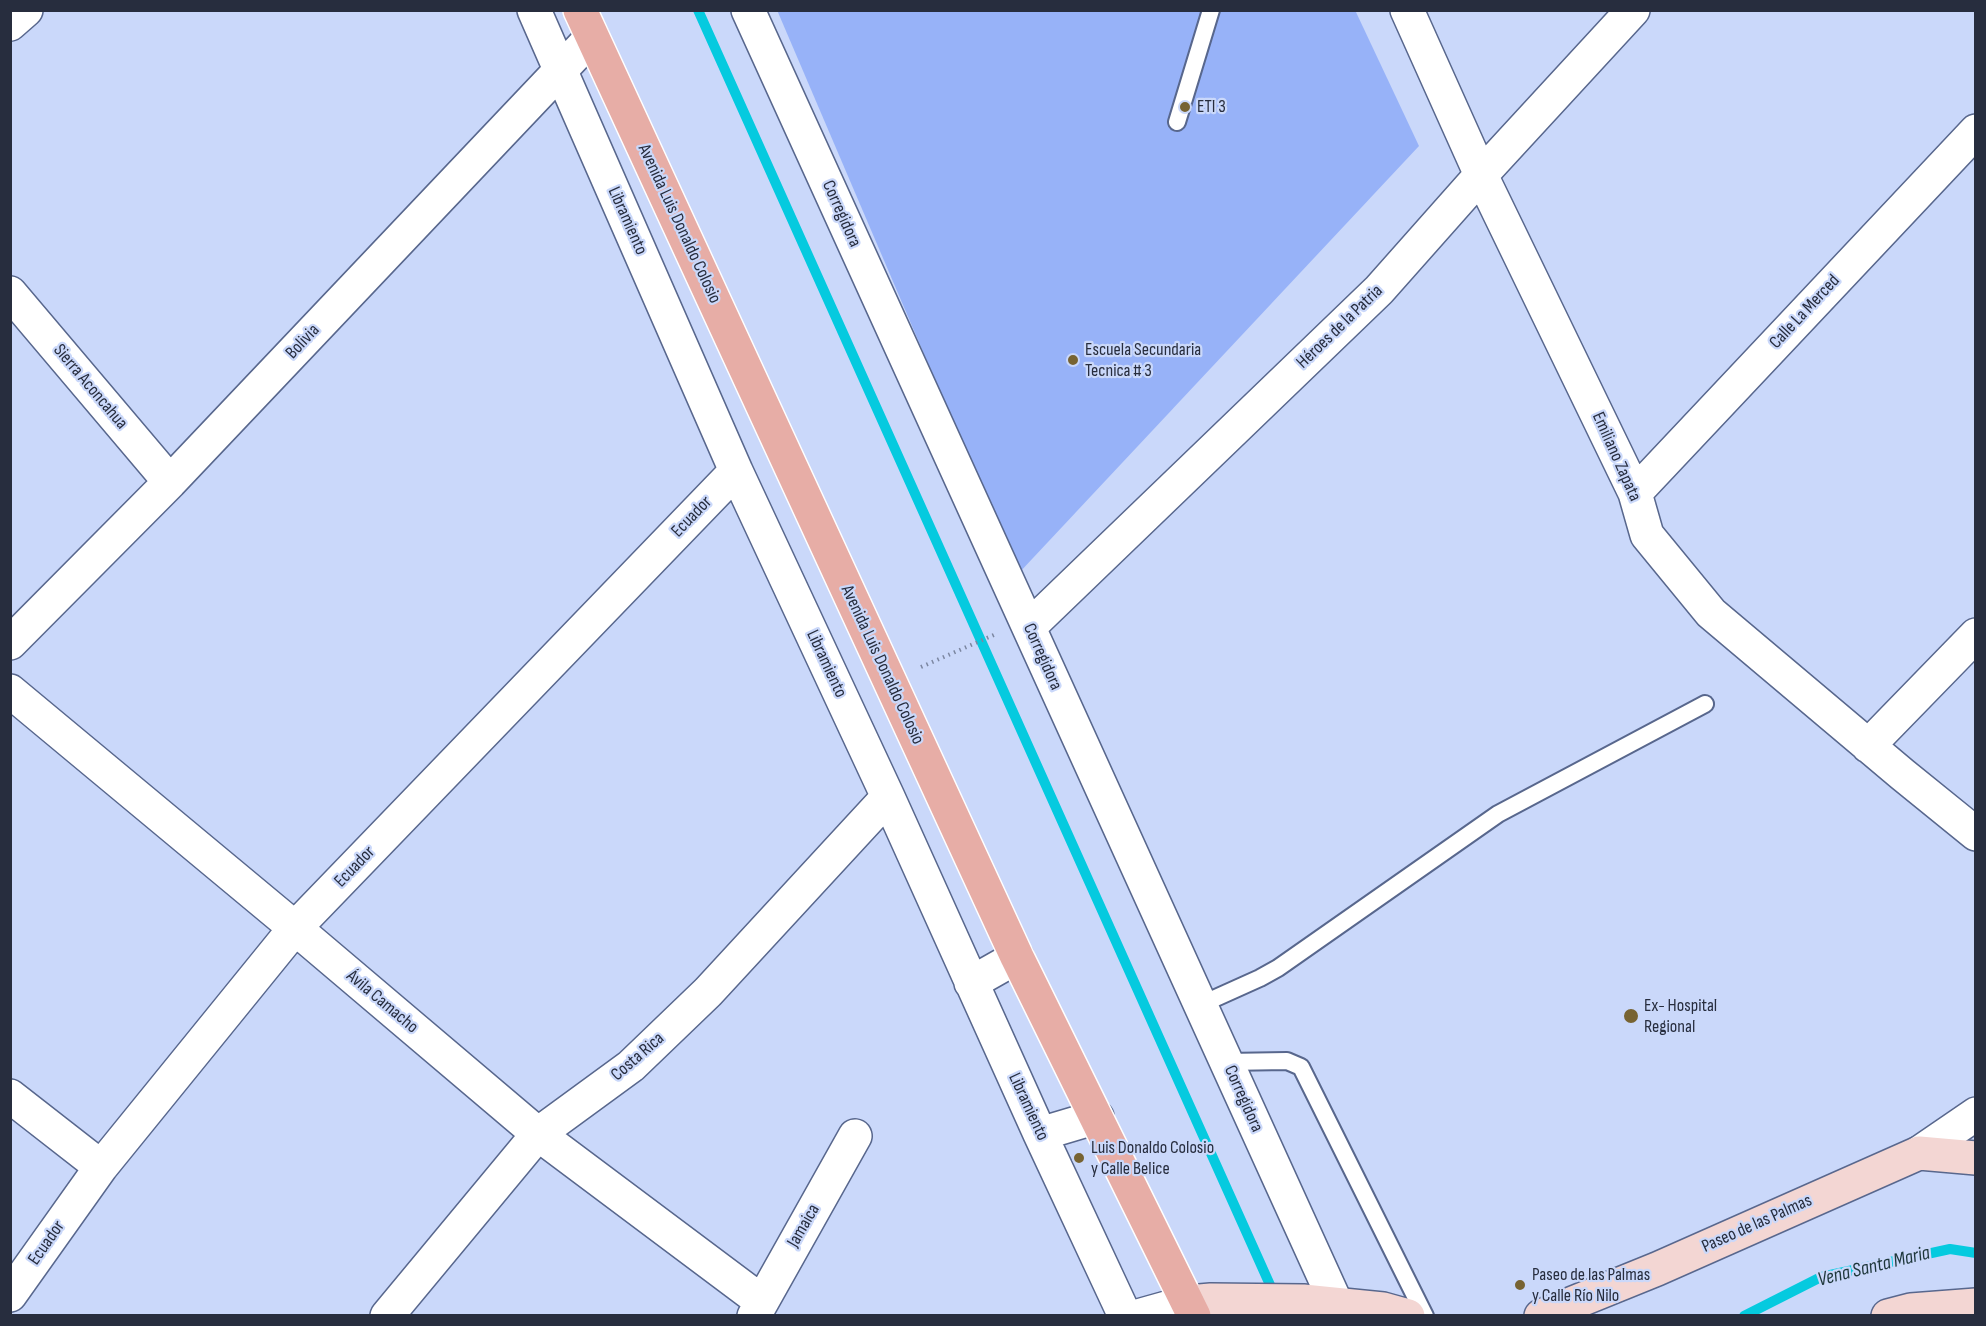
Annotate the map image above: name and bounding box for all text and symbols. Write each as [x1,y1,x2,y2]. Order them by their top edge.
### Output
place label: ETI 3 [1197,96,1226,118]
marker: ETI 3 [1178,100,1192,114]
street label: Avenida Luis Donaldo Colosio [633,141,725,307]
street label: Corregidora [817,177,865,251]
street label: Libramiento [602,184,652,258]
street label: Calle La Merced [1765,271,1845,353]
street label: Héroes de la Patria [1292,281,1388,373]
street label: Bolivia [282,320,324,364]
place label: Escuela Secundaria Tecnica # 3 [1085,339,1201,382]
street label: Sierra Aconcahua [48,340,132,434]
marker: Escuela Secundaria Tecnica # 3 [1066,353,1080,367]
street label: Emiliano Zapata [1587,409,1645,505]
street label: Ecuador [667,492,717,542]
street label: Avenida Luis Donaldo Colosio [836,582,928,748]
street label: Corregidora [1018,620,1066,694]
street label: Libramiento [801,627,851,701]
street label: Ecuador [330,842,380,892]
street label: Ávila Camacho [342,966,422,1038]
place label: Ex- Hospital Regional [1644,995,1717,1038]
marker: Ex- Hospital Regional [1622,1007,1640,1025]
street label: Costa Rica [607,1028,669,1086]
street label: Corregidora [1219,1062,1267,1136]
street label: Libramiento [1003,1070,1053,1144]
place label: Luis Donaldo Colosio y Calle Belice [1091,1137,1214,1180]
marker: Luis Donaldo Colosio y Calle Belice [1072,1151,1086,1165]
street label: Paseo de las Palmas [1699,1190,1815,1258]
street label: Jamaica [783,1201,825,1251]
street label: Ecuador [24,1217,70,1269]
water label: Vena Santa Maria [1815,1241,1933,1293]
place label: Paseo de las Palmas y Calle Río Nilo [1532,1264,1650,1306]
marker: Paseo de las Palmas y Calle Río Nilo [1513,1278,1527,1292]

